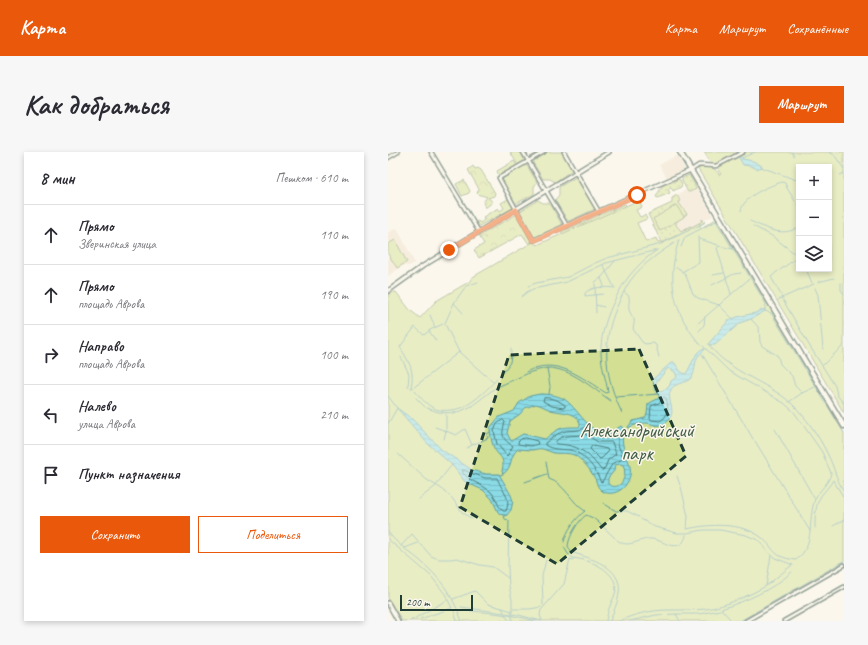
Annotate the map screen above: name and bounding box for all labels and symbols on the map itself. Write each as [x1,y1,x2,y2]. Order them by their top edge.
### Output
route start [628,186,646,204]
route end [440,241,458,259]
park label: Александрийский парк [580,418,696,466]
scale bar [400,593,473,612]

